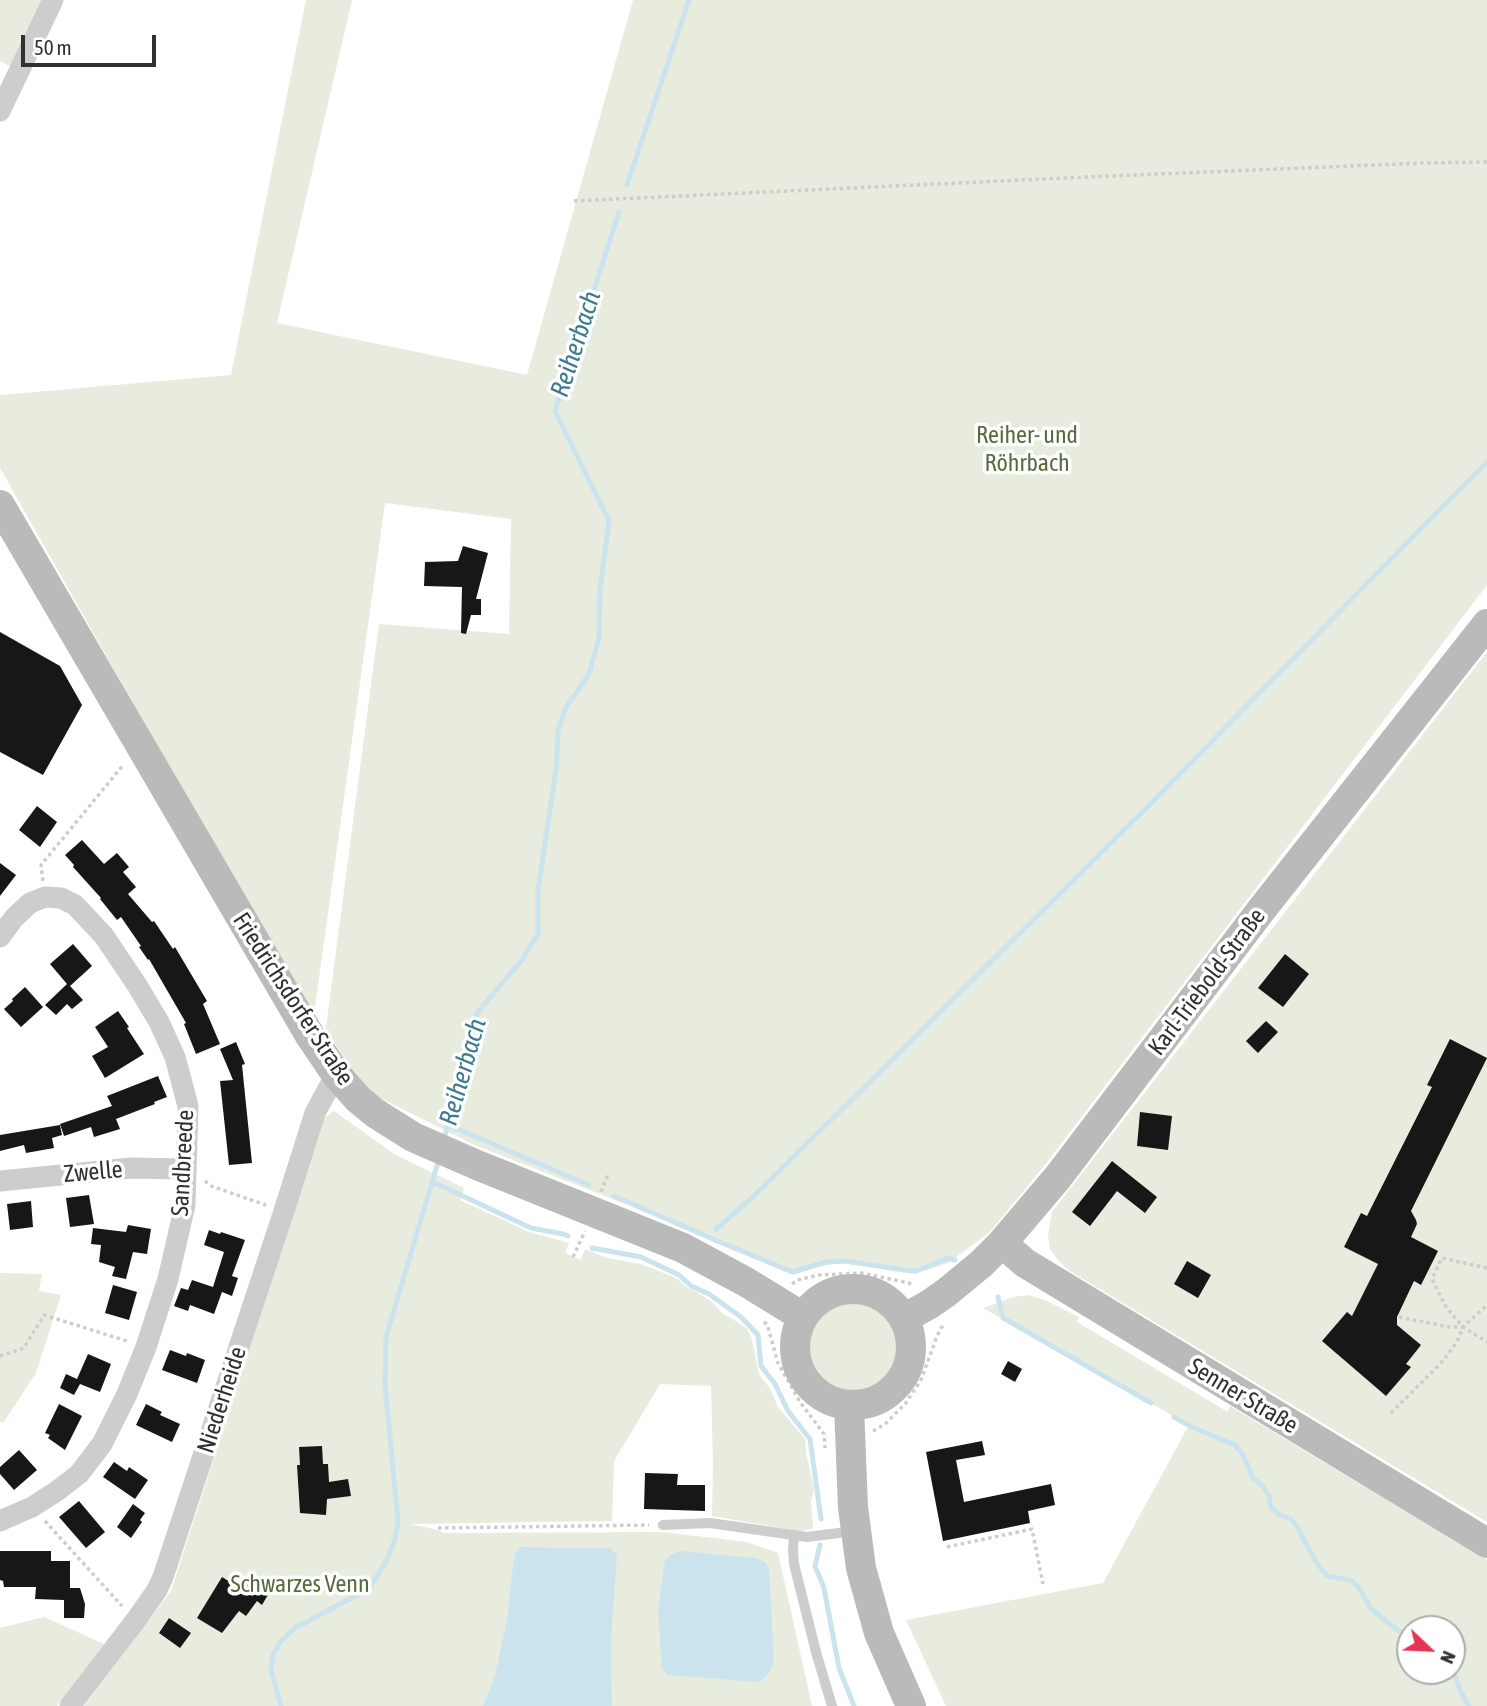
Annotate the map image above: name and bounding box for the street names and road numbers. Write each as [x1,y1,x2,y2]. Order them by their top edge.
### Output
street label: Karl-Triebold-Straße [1142,903,1272,1061]
street label: Friedrichsdorfer Straße [227,907,359,1091]
street label: Sandbreede [166,1109,200,1217]
street label: Zwelle [62,1155,124,1189]
street label: Niederheide [191,1343,253,1457]
street label: Senner Straße [1183,1352,1303,1440]

